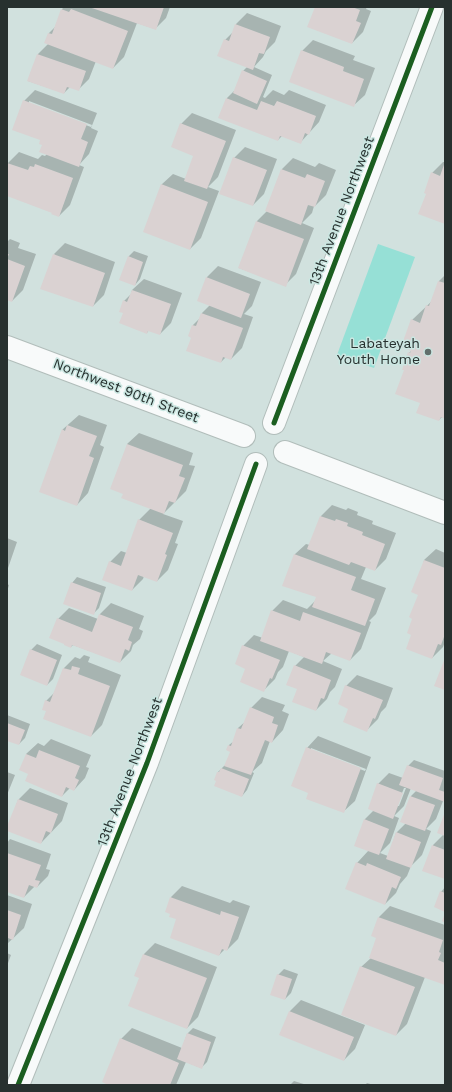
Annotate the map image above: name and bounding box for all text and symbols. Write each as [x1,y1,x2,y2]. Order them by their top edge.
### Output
street label: 13th Avenue Northwest [306,134,378,288]
place label: Labateyah Youth Home [337,336,420,368]
marker: Labateyah Youth Home [423,347,433,357]
street label: Northwest 90th Street [51,355,201,427]
street label: 13th Avenue Northwest [94,695,166,849]

